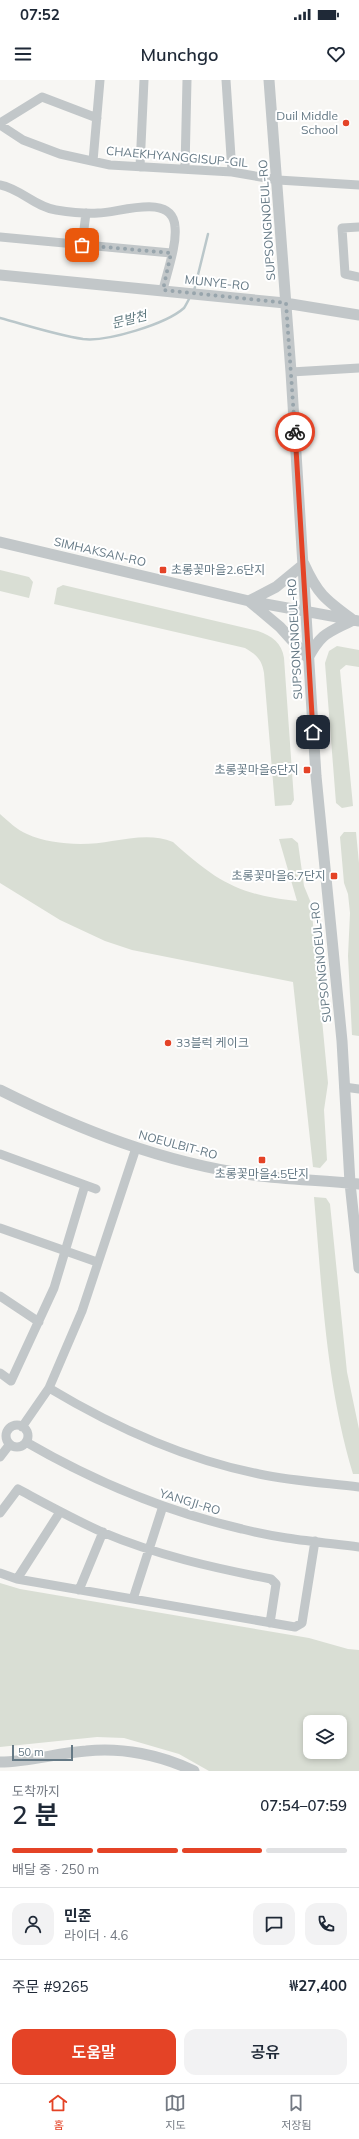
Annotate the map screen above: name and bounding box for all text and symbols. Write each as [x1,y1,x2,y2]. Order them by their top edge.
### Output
text: 07:52 [20,5,60,24]
icon: menu [12,43,34,65]
text: Munchgo [141,43,218,66]
icon: heart [325,43,347,65]
place label: Duil Middle School [276,108,338,137]
marker: Duil Middle School [341,118,351,128]
street label: CHAEKHYANGGISUP-GIL [106,143,249,170]
street label: SUPSONGNOEUL-RO [255,159,278,281]
pin [65,228,99,262]
icon: bag [71,234,93,256]
street label: MUNYE-RO [184,272,250,293]
water label: 문발천 [110,307,149,331]
courier [275,412,315,452]
icon: bike [284,421,306,443]
street label: SIMHAKSAN-RO [53,534,148,569]
place label: 초롱꽃마을2.6단지 [171,562,265,577]
marker: 초롱꽃마을2.6단지 [158,565,168,575]
street label: SUPSONGNOEUL-RO [284,578,305,700]
pin [296,715,330,749]
icon: home [302,721,324,743]
place label: 초롱꽃마을6단지 [215,762,299,777]
marker: 초롱꽃마을6단지 [302,765,312,775]
place label: 초롱꽃마을6.7단지 [232,868,326,883]
marker: 초롱꽃마을6.7단지 [329,871,339,881]
street label: SUPSONGNOEUL-RO [307,901,334,1023]
place label: 33블럭 케이크 [176,1035,249,1050]
marker: 33블럭 케이크 [163,1038,173,1048]
street label: NOEULBIT-RO [137,1127,219,1162]
marker: 초롱꽃마을4.5단지 [257,1155,267,1165]
place label: 초롱꽃마을4.5단지 [215,1166,309,1181]
street label: YANGJI-RO [157,1485,222,1518]
map controls [303,1715,347,1759]
button: layers [303,1715,347,1759]
scale bar [12,1743,73,1762]
text: 50 m [18,1745,44,1759]
text: 도착까지 [12,1783,60,1799]
text: 07:54–07:59 [260,1796,347,1815]
text: 2 분 [12,1798,58,1831]
text: 배달 중 · 250 m [12,1861,99,1877]
button: person [12,1903,54,1945]
button: chat [253,1903,295,1945]
button: phone [305,1903,347,1945]
text: 민준 [64,1906,92,1925]
text: 라이더 · 4.6 [64,1927,128,1943]
text: ₩27,400 [289,1976,347,1995]
text: 주문 #9265 [12,1977,89,1996]
button: 도움말 [12,2029,176,2075]
button: 공유 [184,2029,347,2075]
tab: 홈 [47,2092,69,2132]
tab: 지도 [164,2092,186,2132]
tab: 저장됨 [281,2092,312,2132]

